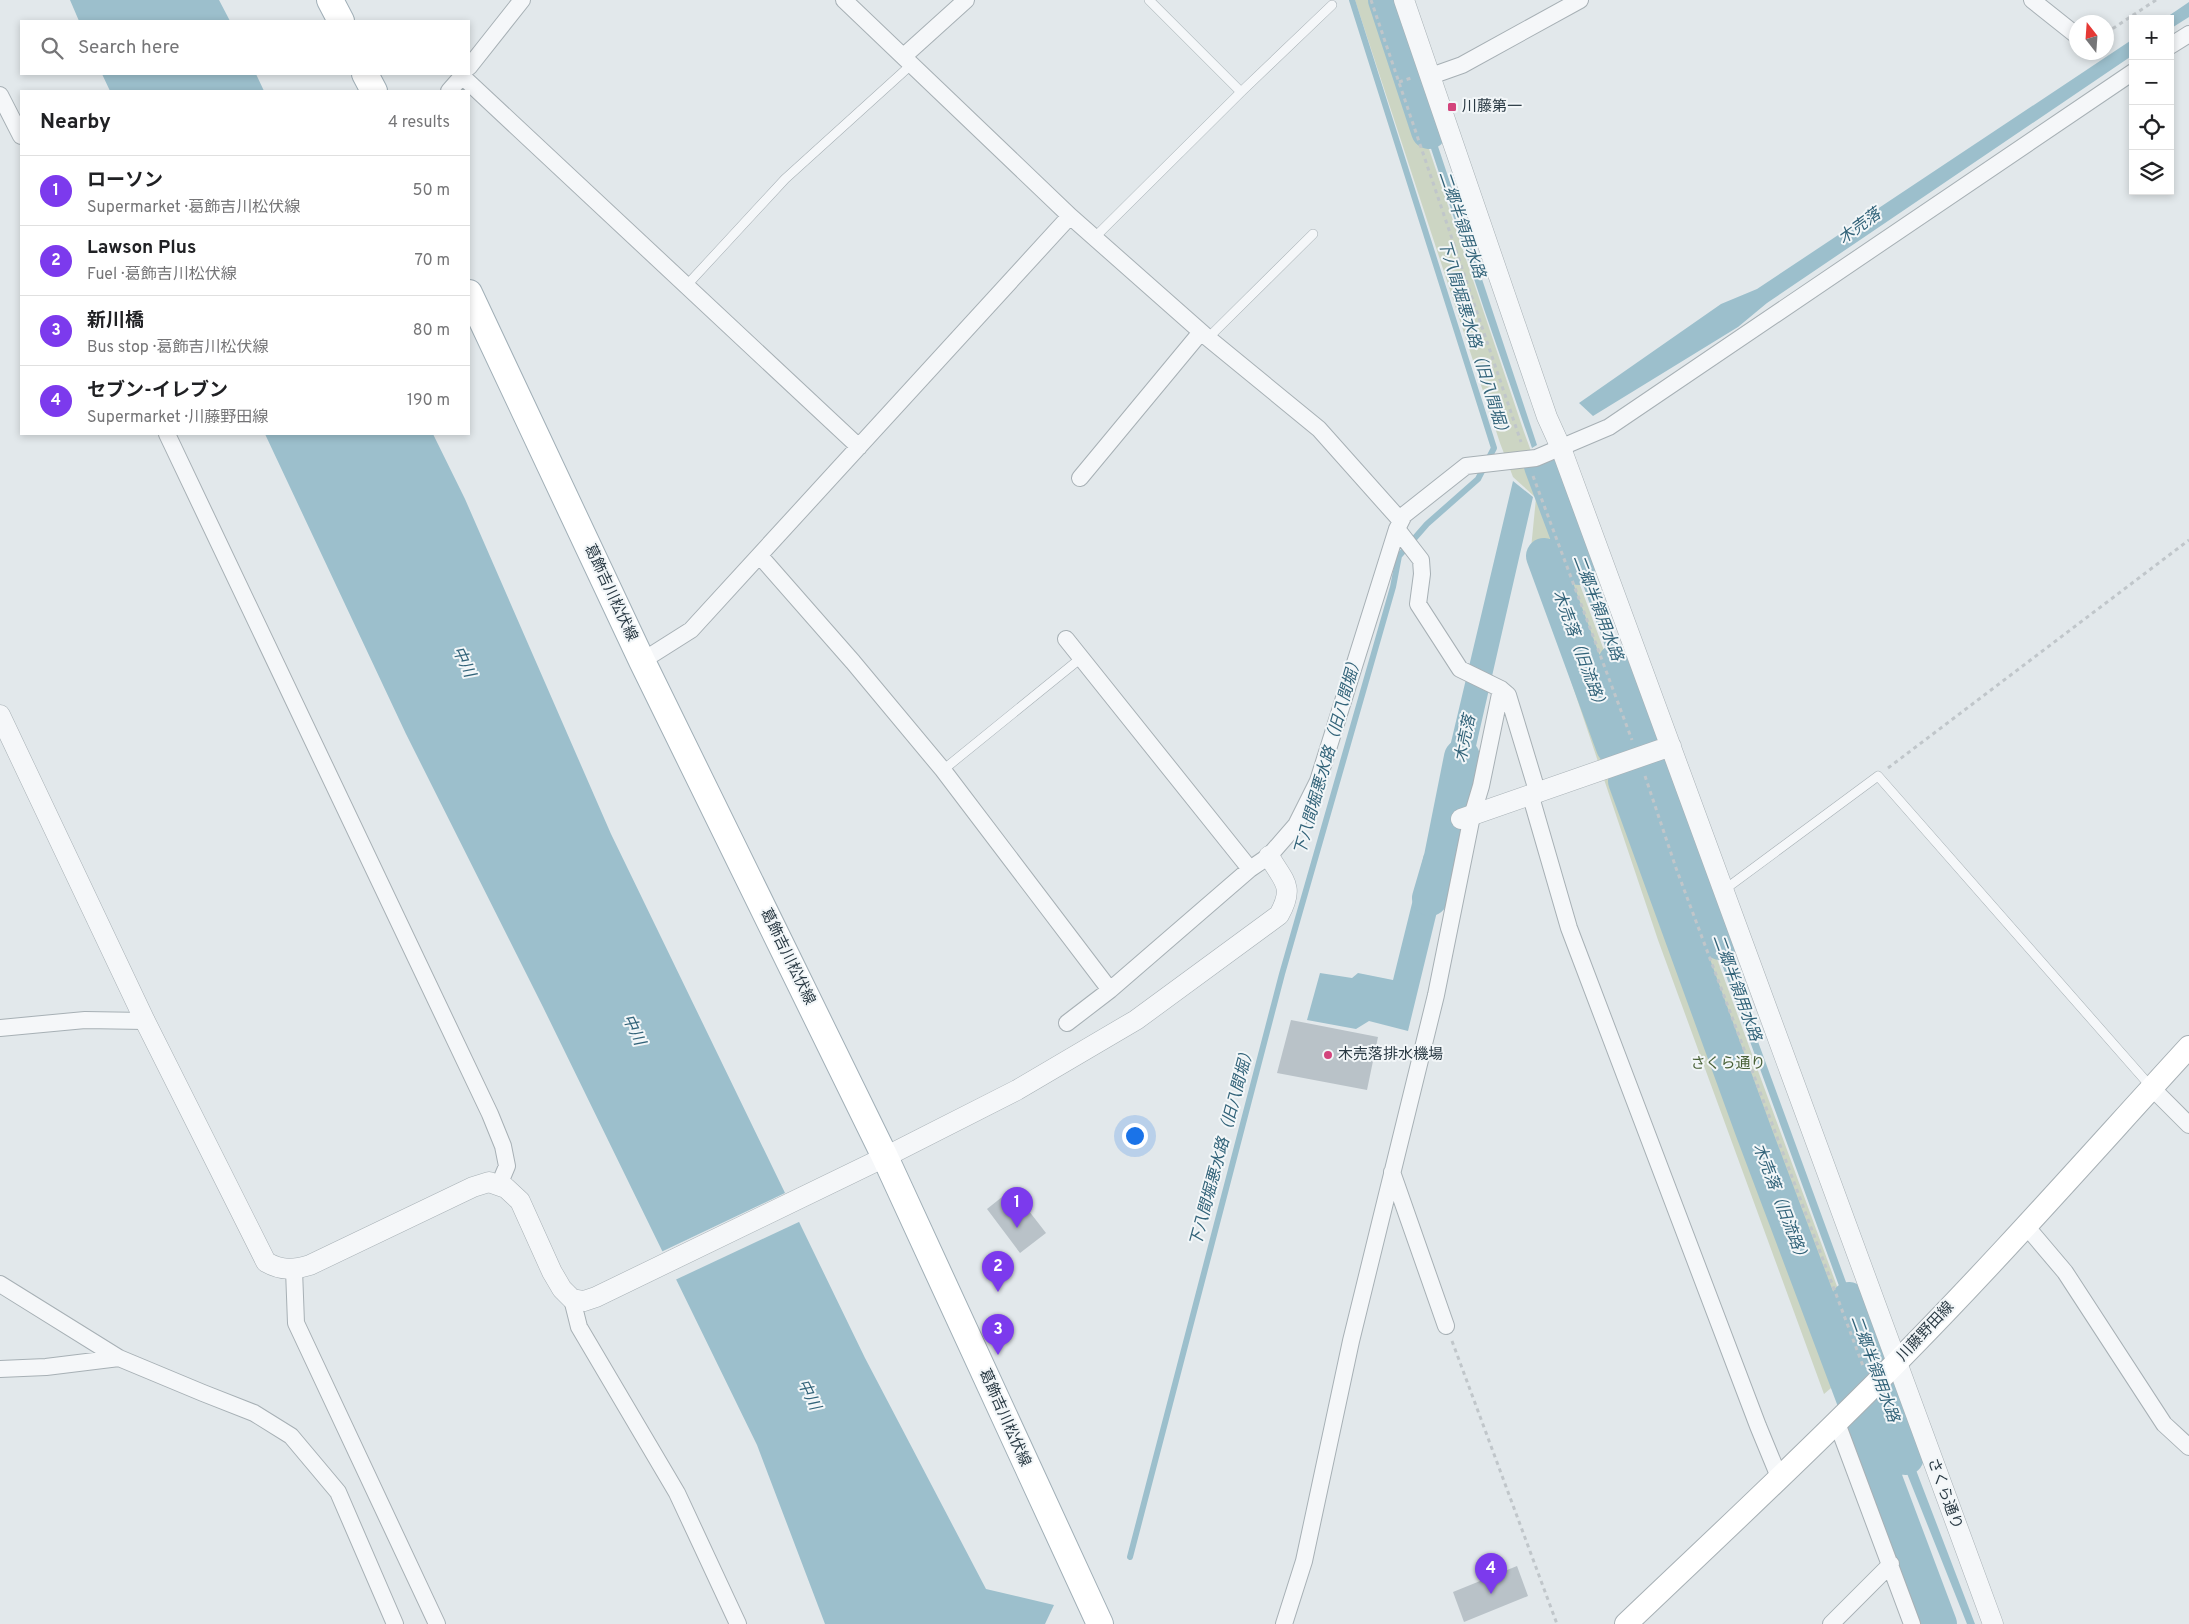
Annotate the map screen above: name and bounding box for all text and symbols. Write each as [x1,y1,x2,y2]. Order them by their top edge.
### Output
north arrow [2069,15,2114,60]
map controls [2129,15,2174,195]
button: + [2129,15,2174,60]
search box [20,20,470,75]
icon: search [38,34,66,62]
text: Search here [78,36,180,60]
button: − [2129,60,2174,105]
place label: 川藤第一 [1462,98,1522,117]
marker: 川藤第一 [1446,101,1458,113]
button: locate [2129,105,2174,150]
text: Nearby [40,109,111,136]
text: 4 results [388,113,450,133]
button: layers [2129,150,2174,195]
text: ローソン [87,169,163,193]
water label: 二郷半領用水路 [1433,169,1489,283]
text: 1 [53,181,59,201]
text: 50 m [413,181,450,201]
text: Supermarket · 葛飾吉川松伏線 [87,198,300,218]
water label: 木売落 [1835,203,1888,249]
text: Lawson Plus [87,236,196,260]
water label: 下八間堀悪水路（旧八間堀） [1433,238,1513,442]
text: 2 [51,251,61,271]
text: 70 m [415,251,450,271]
text: Fuel · 葛飾吉川松伏線 [87,265,237,285]
text: 新川橋 [87,309,144,333]
text: 3 [51,321,61,341]
text: 80 m [413,321,450,341]
text: Bus stop · 葛飾吉川松伏線 [87,338,268,358]
text: セブン-イレブン [87,379,228,403]
text: 4 [51,391,61,411]
text: 190 m [407,391,450,411]
text: Supermarket · 川藤野田線 [87,408,268,428]
street label: 葛飾吉川松伏線 [579,541,642,645]
water label: 二郷半領用水路 [1568,552,1627,666]
water label: 木売落（旧流路） [1548,587,1610,715]
water label: 中川 [447,643,480,683]
water label: 下八間堀悪水路（旧八間堀） [1291,652,1367,858]
water label: 木売落 [1451,711,1481,765]
street label: 葛飾吉川松伏線 [755,905,819,1008]
water label: 二郷半領用水路 [1707,932,1765,1046]
water label: 中川 [617,1011,650,1051]
water label: 下八間堀悪水路（旧八間堀） [1186,1043,1260,1249]
place label: 木売落排水機場 [1338,1045,1443,1065]
marker: 木売落排水機場 [1322,1049,1334,1061]
park label: さくら通り [1690,1055,1766,1074]
your location [1122,1123,1148,1149]
water label: 木売落（旧流路） [1748,1141,1812,1267]
pin: 1 [1001,1187,1033,1228]
pin: 2 [982,1251,1014,1292]
street label: 川藤野田線 [1893,1298,1959,1366]
water label: 二郷半領用水路 [1845,1313,1903,1427]
pin: 3 [982,1314,1014,1355]
street label: 葛飾吉川松伏線 [974,1366,1035,1470]
water label: 中川 [792,1376,825,1416]
street label: さくら通り [1922,1456,1966,1532]
pin: 4 [1475,1553,1507,1594]

